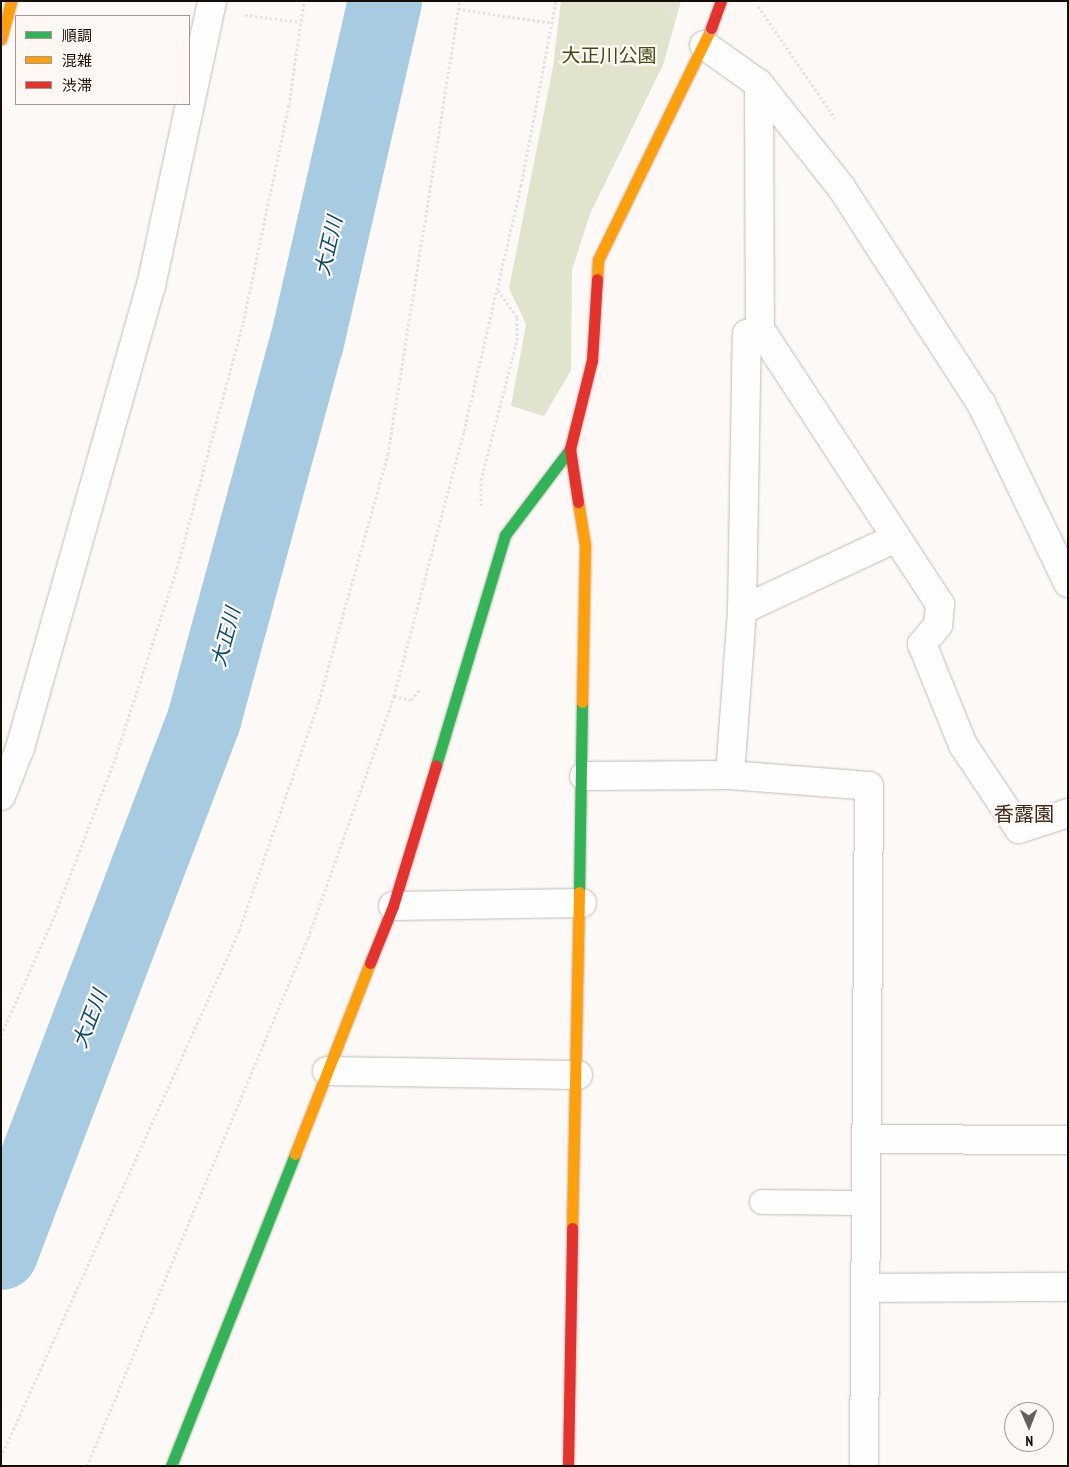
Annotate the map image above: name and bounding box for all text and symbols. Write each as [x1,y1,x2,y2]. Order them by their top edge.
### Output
legend [15,15,190,105]
text: 順調 [62,26,92,45]
park label: 大正川公園 [562,45,656,67]
text: 混雑 [62,51,92,70]
text: 渋滞 [62,76,92,95]
water label: 大正川 [311,214,347,278]
water label: 大正川 [207,605,245,669]
district label: 香露園 [994,802,1054,826]
water label: 大正川 [68,987,112,1051]
north arrow [1004,1402,1054,1452]
text: N [1025,1432,1033,1450]

